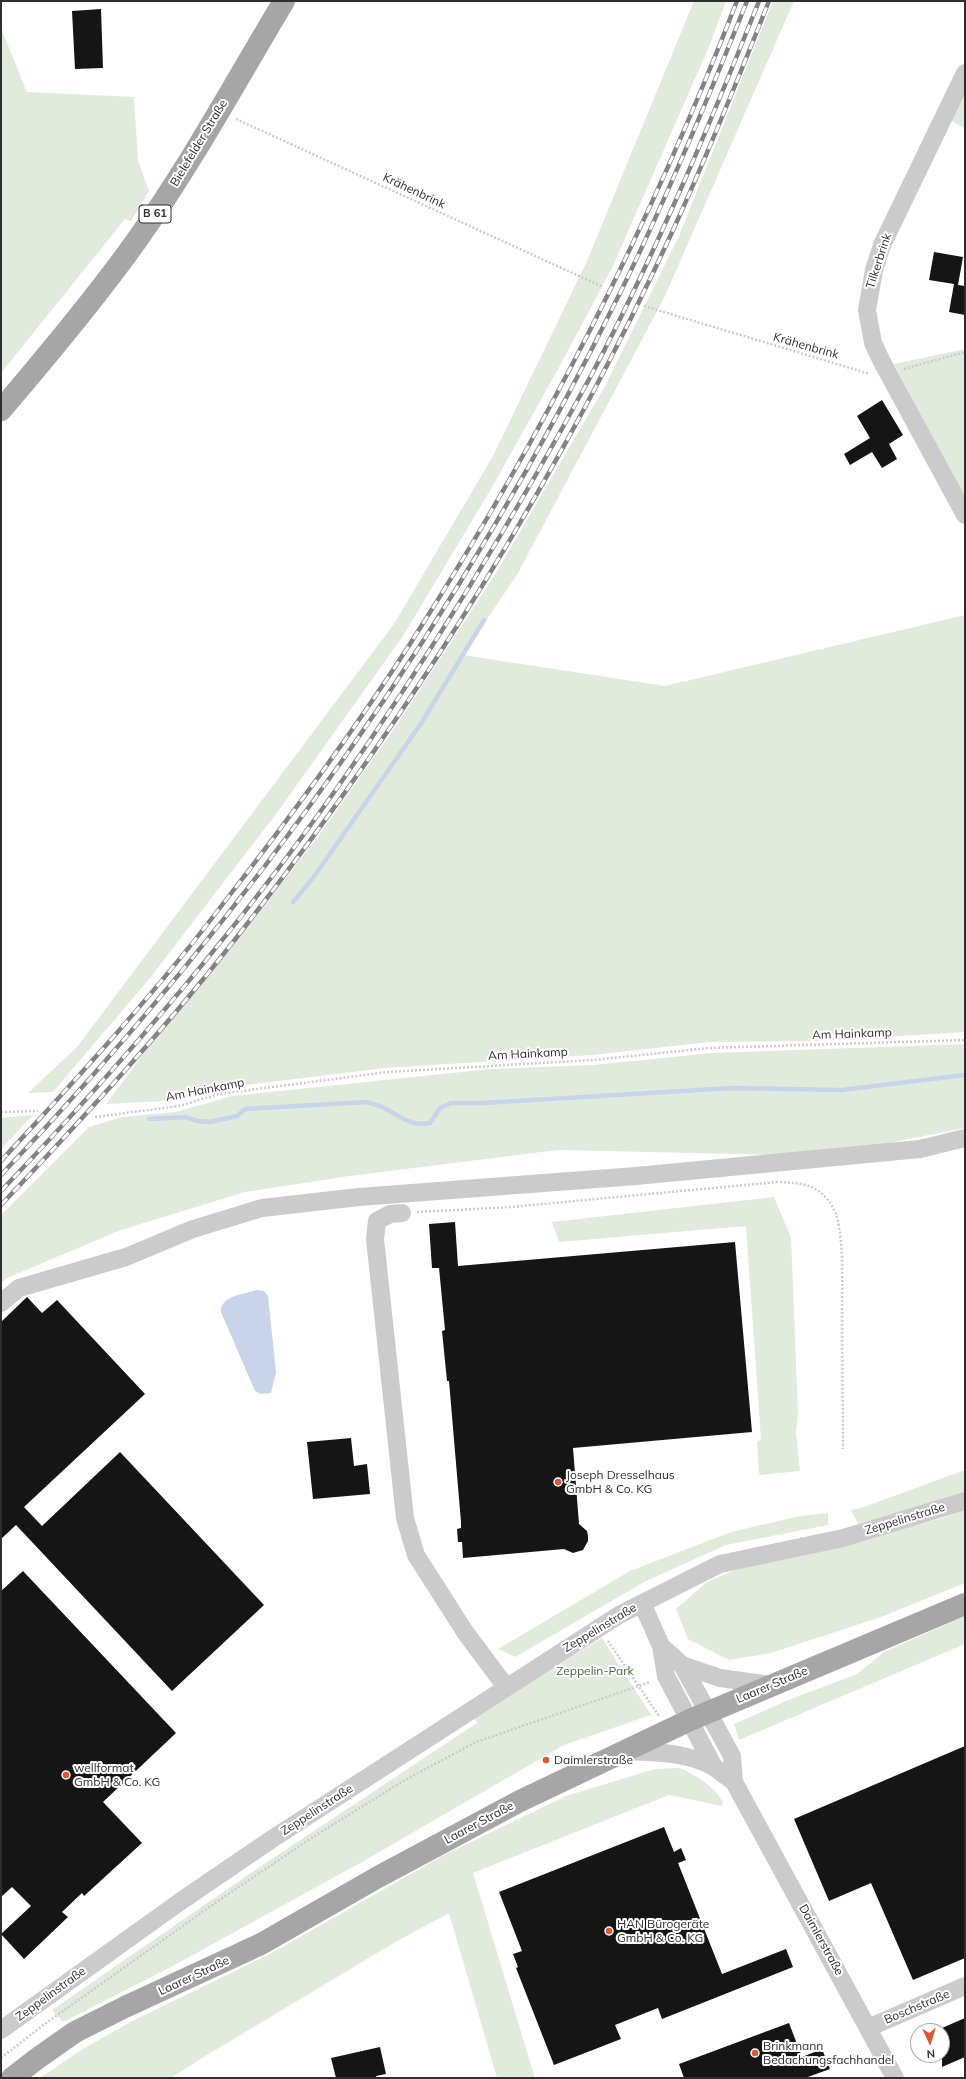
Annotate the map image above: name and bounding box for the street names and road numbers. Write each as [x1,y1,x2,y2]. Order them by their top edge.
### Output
street label: Bielefelder Straße [167,97,231,189]
street label: Krähenbrink [380,170,448,212]
road number: B 61 [139,205,171,223]
street label: Tilkerbrink [863,231,895,291]
street label: Krähenbrink [772,330,840,362]
street label: Am Hainkamp [812,1025,892,1043]
street label: Am Hainkamp [488,1045,568,1063]
street label: Am Hainkamp [164,1075,246,1105]
street label: Zeppelinstraße [863,1500,947,1538]
street label: Zeppelinstraße [561,1600,639,1656]
street label: Laarer Straße [734,1663,810,1707]
street label: Zeppelinstraße [278,1781,356,1839]
street label: Laarer Straße [442,1799,516,1847]
street label: Daimlerstraße [796,1902,846,1978]
street label: Laarer Straße [156,1953,232,1999]
street label: Zeppelinstraße [13,1964,89,2024]
street label: Boschstraße [882,1987,952,2027]

